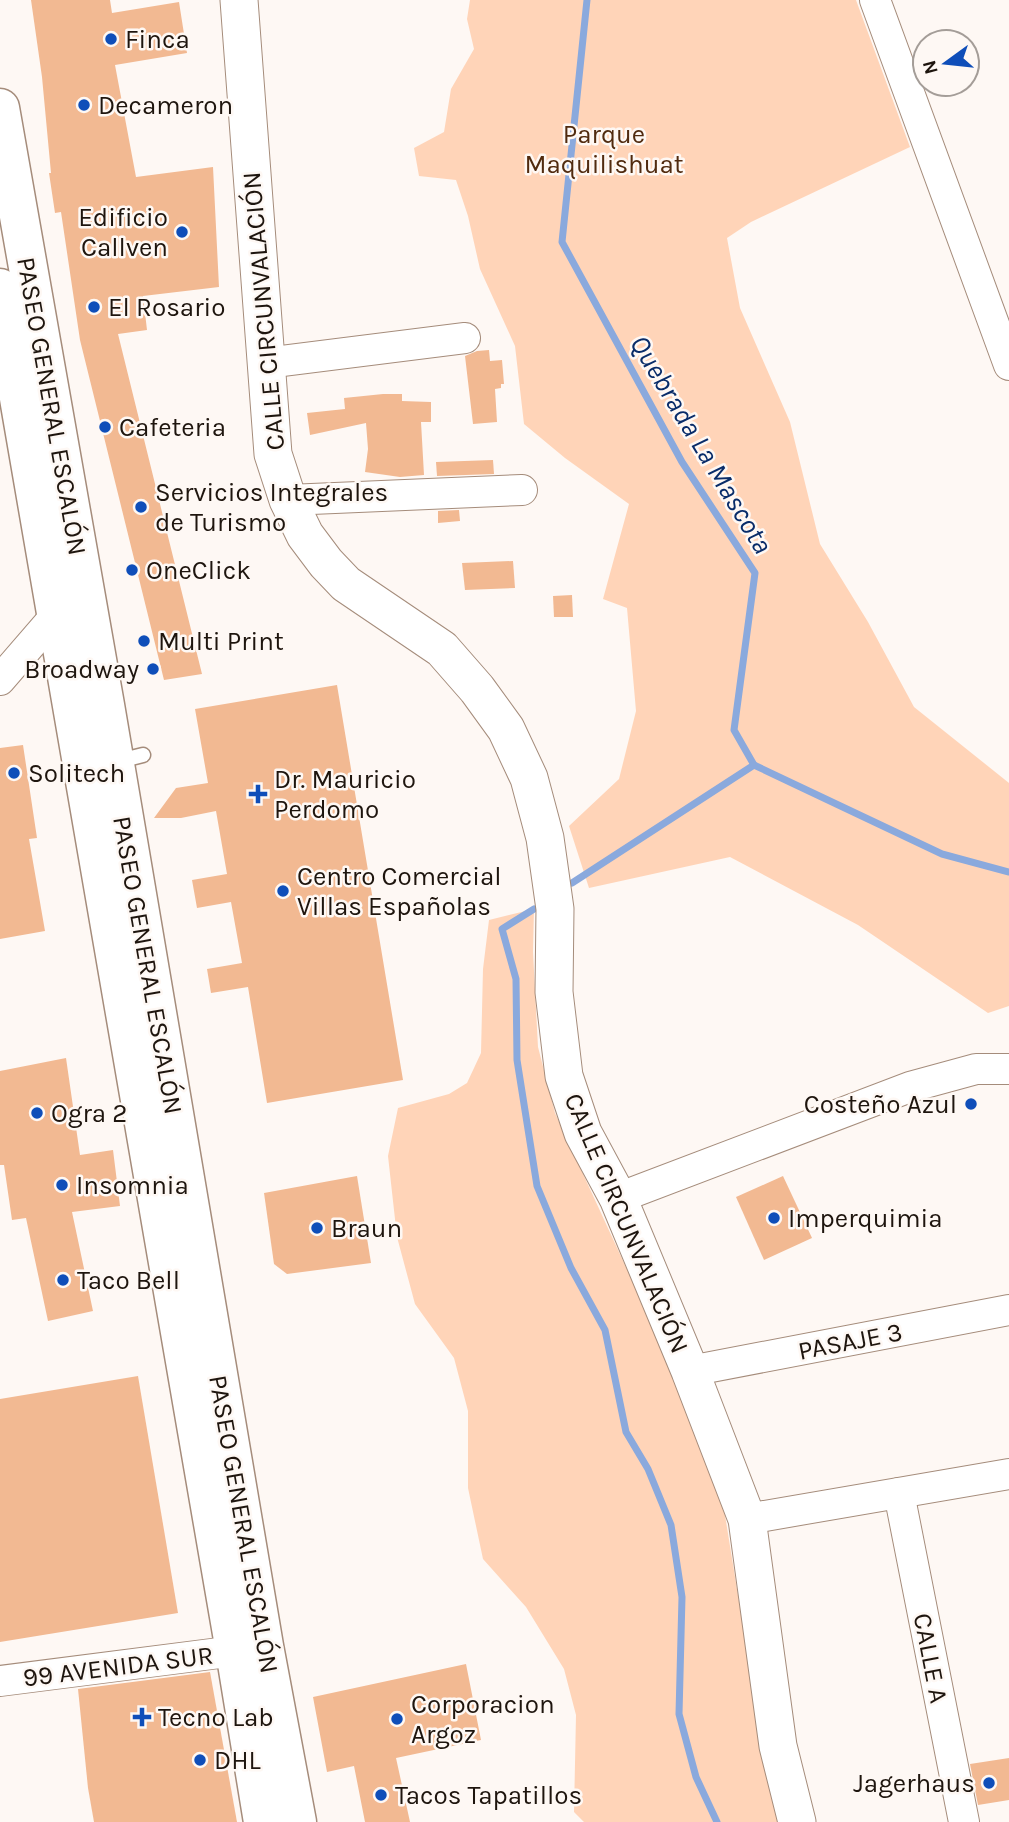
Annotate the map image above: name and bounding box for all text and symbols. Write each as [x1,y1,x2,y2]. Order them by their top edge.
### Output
place label: Finca [125,24,190,55]
north arrow [911,28,981,98]
marker: Finca [103,31,119,47]
text: N [918,58,943,77]
place label: Decameron [98,90,233,121]
marker: Decameron [76,97,92,113]
park label: Parque Maquilishuat [524,119,684,180]
street label: CALLE CIRCUNVALACIÓN [235,170,291,452]
place label: Edificio Callven [78,202,168,263]
marker: Edificio Callven [174,224,190,240]
street label: PASEO GENERAL ESCALÓN [10,254,94,558]
place label: El Rosario [108,292,226,323]
marker: El Rosario [86,299,102,315]
water label: Quebrada La Mascota [623,329,780,560]
place label: Cafeteria [119,412,226,443]
marker: Cafeteria [97,419,113,435]
place label: Servicios Integrales de Turismo [155,477,388,538]
marker: Servicios Integrales de Turismo [133,499,149,515]
place label: OneClick [146,555,251,586]
marker: OneClick [124,562,140,578]
place label: Multi Print [158,626,284,657]
marker: Multi Print [136,633,152,649]
place label: Broadway [24,654,139,685]
marker: Broadway [145,661,161,677]
place label: Solitech [28,758,125,789]
place label: Dr. Mauricio Perdomo [274,764,416,825]
marker: Solitech [6,765,22,781]
marker: Dr. Mauricio Perdomo [248,784,268,804]
street label: PASEO GENERAL ESCALÓN [106,813,190,1117]
place label: Centro Comercial Villas Españolas [297,861,502,922]
marker: Centro Comercial Villas Españolas [275,883,291,899]
street label: CALLE CIRCUNVALACIÓN [558,1088,696,1358]
place label: Costeño Azul [804,1089,957,1120]
marker: Costeño Azul [963,1096,979,1112]
place label: Ogra 2 [51,1098,127,1129]
marker: Ogra 2 [29,1105,45,1121]
place label: Insomnia [76,1170,189,1201]
marker: Insomnia [54,1177,70,1193]
place label: Imperquimia [788,1203,943,1234]
marker: Imperquimia [766,1210,782,1226]
place label: Braun [331,1213,402,1244]
marker: Braun [309,1220,325,1236]
place label: Taco Bell [77,1265,180,1296]
marker: Taco Bell [55,1272,71,1288]
street label: PASAJE 3 [795,1316,905,1367]
street label: PASEO GENERAL ESCALÓN [202,1372,286,1676]
street label: CALLE A [907,1611,954,1706]
street label: 99 AVENIDA SUR [21,1639,215,1694]
place label: Corporacion Argoz [411,1689,555,1750]
place label: Tecno Lab [158,1702,274,1733]
marker: Tecno Lab [132,1707,152,1727]
marker: Corporacion Argoz [389,1711,405,1727]
place label: DHL [214,1745,261,1776]
marker: DHL [192,1752,208,1768]
place label: Jagerhaus [853,1768,975,1799]
marker: Jagerhaus [981,1775,997,1791]
place label: Tacos Tapatillos [395,1780,582,1811]
marker: Tacos Tapatillos [373,1787,389,1803]

